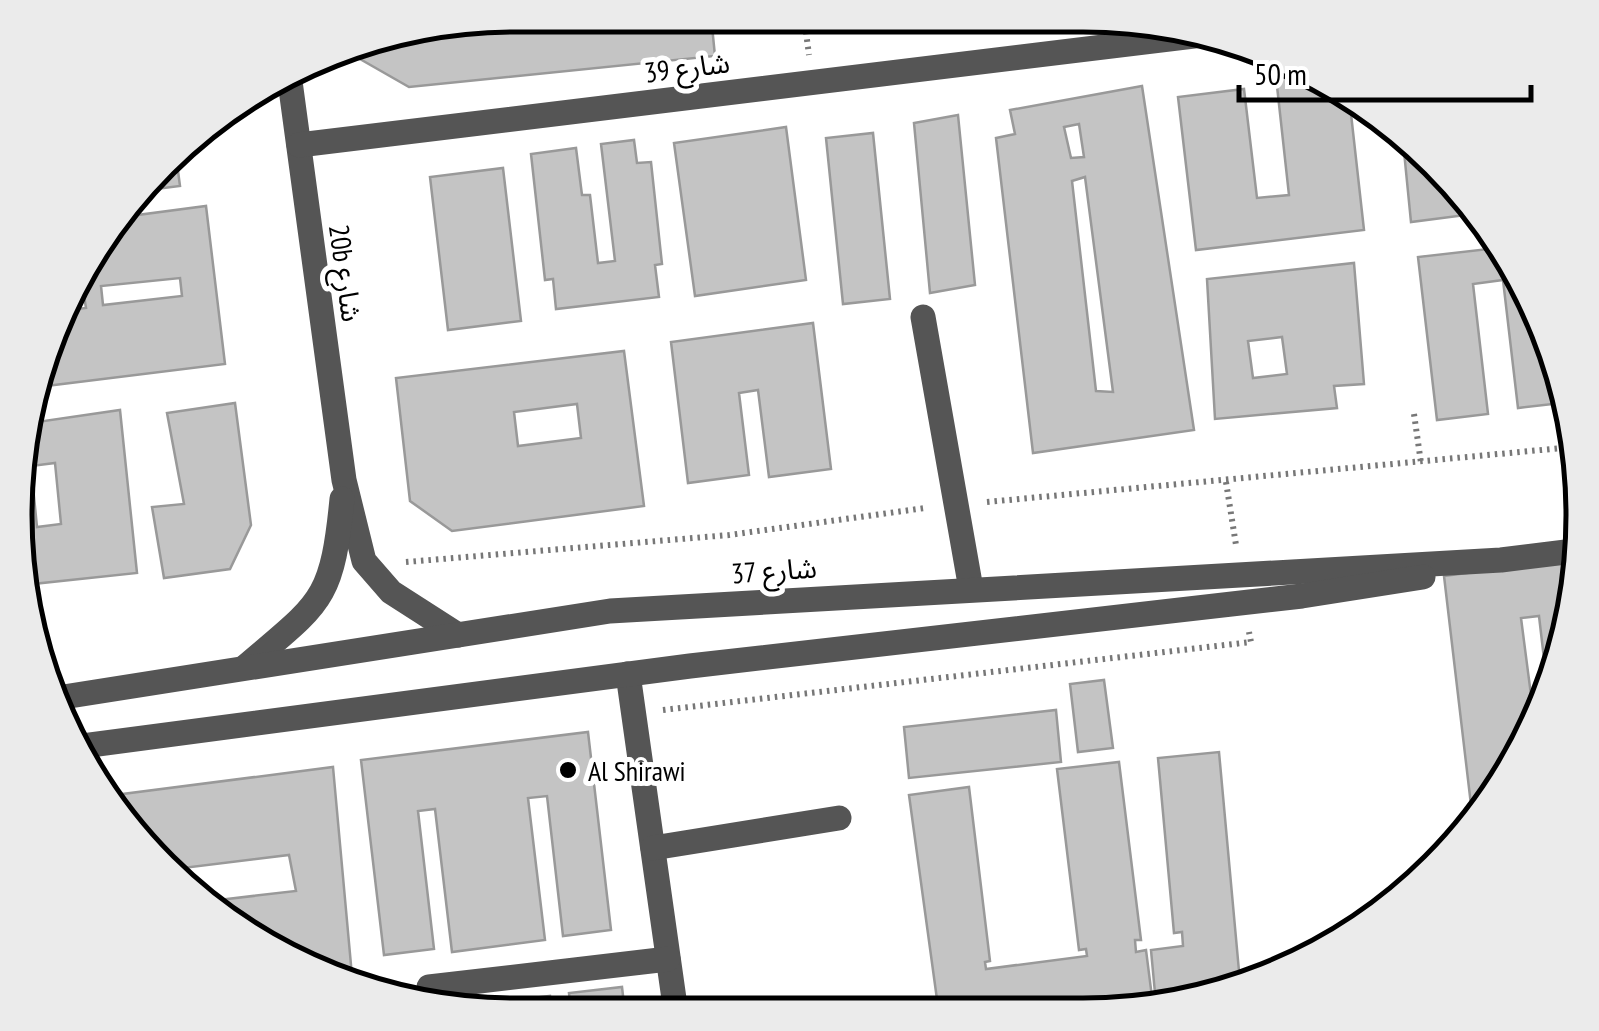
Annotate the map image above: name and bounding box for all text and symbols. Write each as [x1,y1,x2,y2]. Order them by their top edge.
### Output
scale bar [1239,40,1532,102]
street label: شارع 39 [642,43,732,94]
text: 50 m [1254,54,1307,93]
street label: 20b شارع [318,222,371,324]
street label: شارع 37 [730,549,818,594]
place label: Al Shirawi [588,752,686,789]
marker: Al Shirawi [557,759,579,781]

